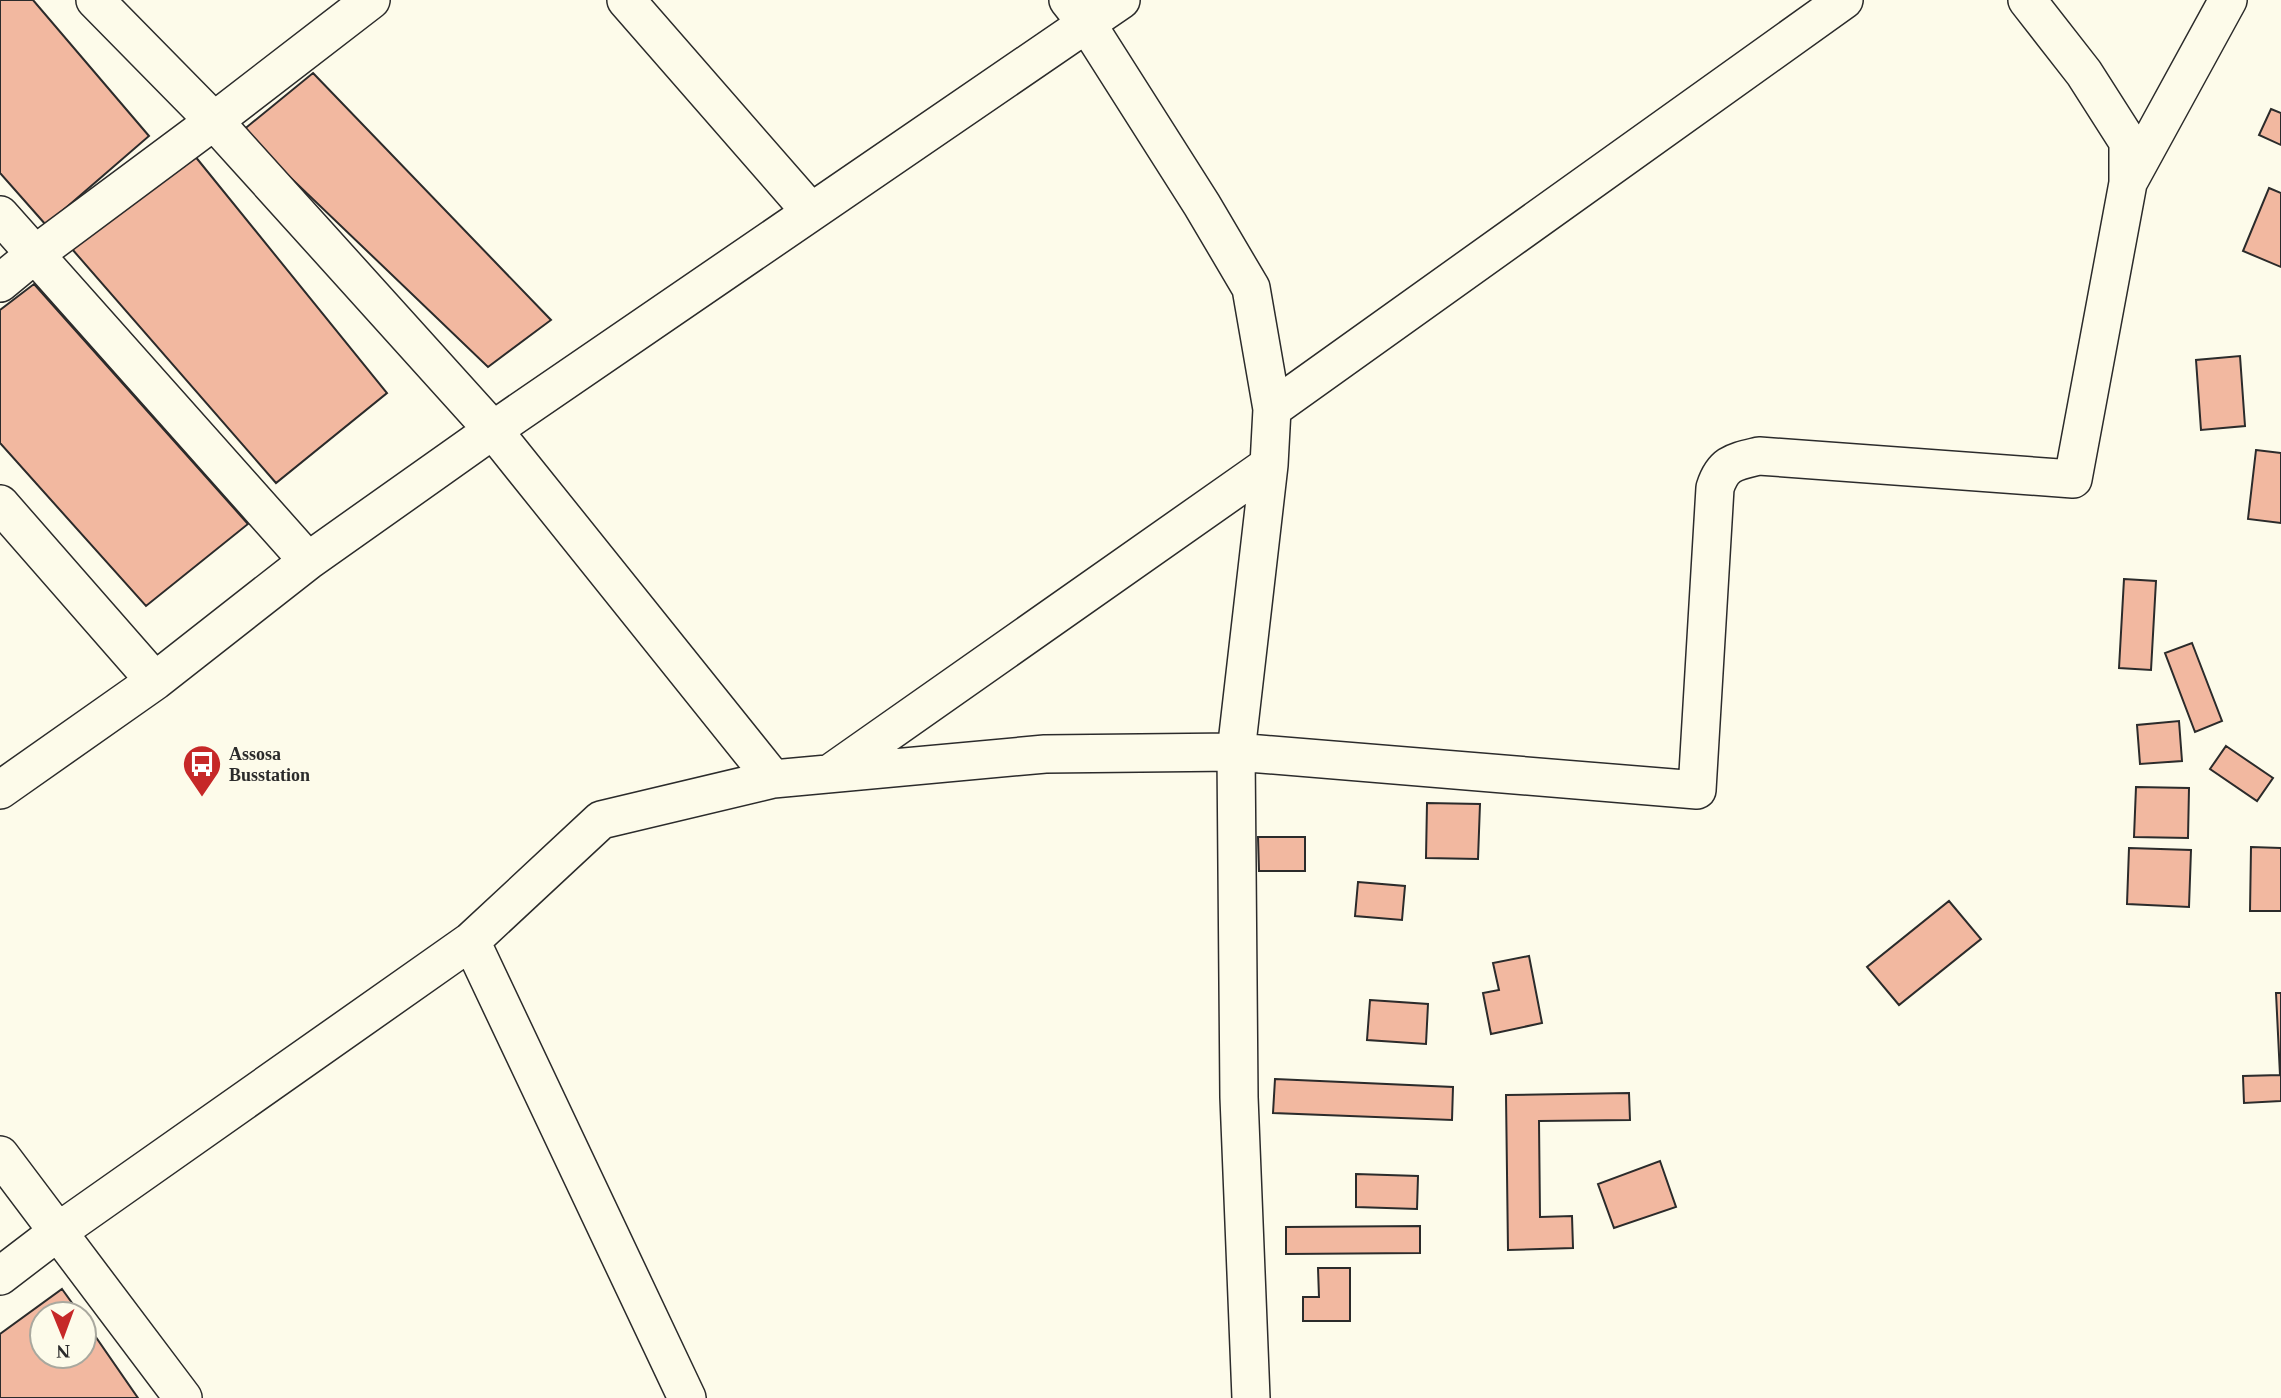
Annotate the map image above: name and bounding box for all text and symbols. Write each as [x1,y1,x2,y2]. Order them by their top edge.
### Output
bus stop icon: Assosa Busstation [181,743,223,798]
place label: Assosa Busstation [229,744,310,785]
north arrow [28,1300,98,1370]
text: N [56,1341,70,1362]

